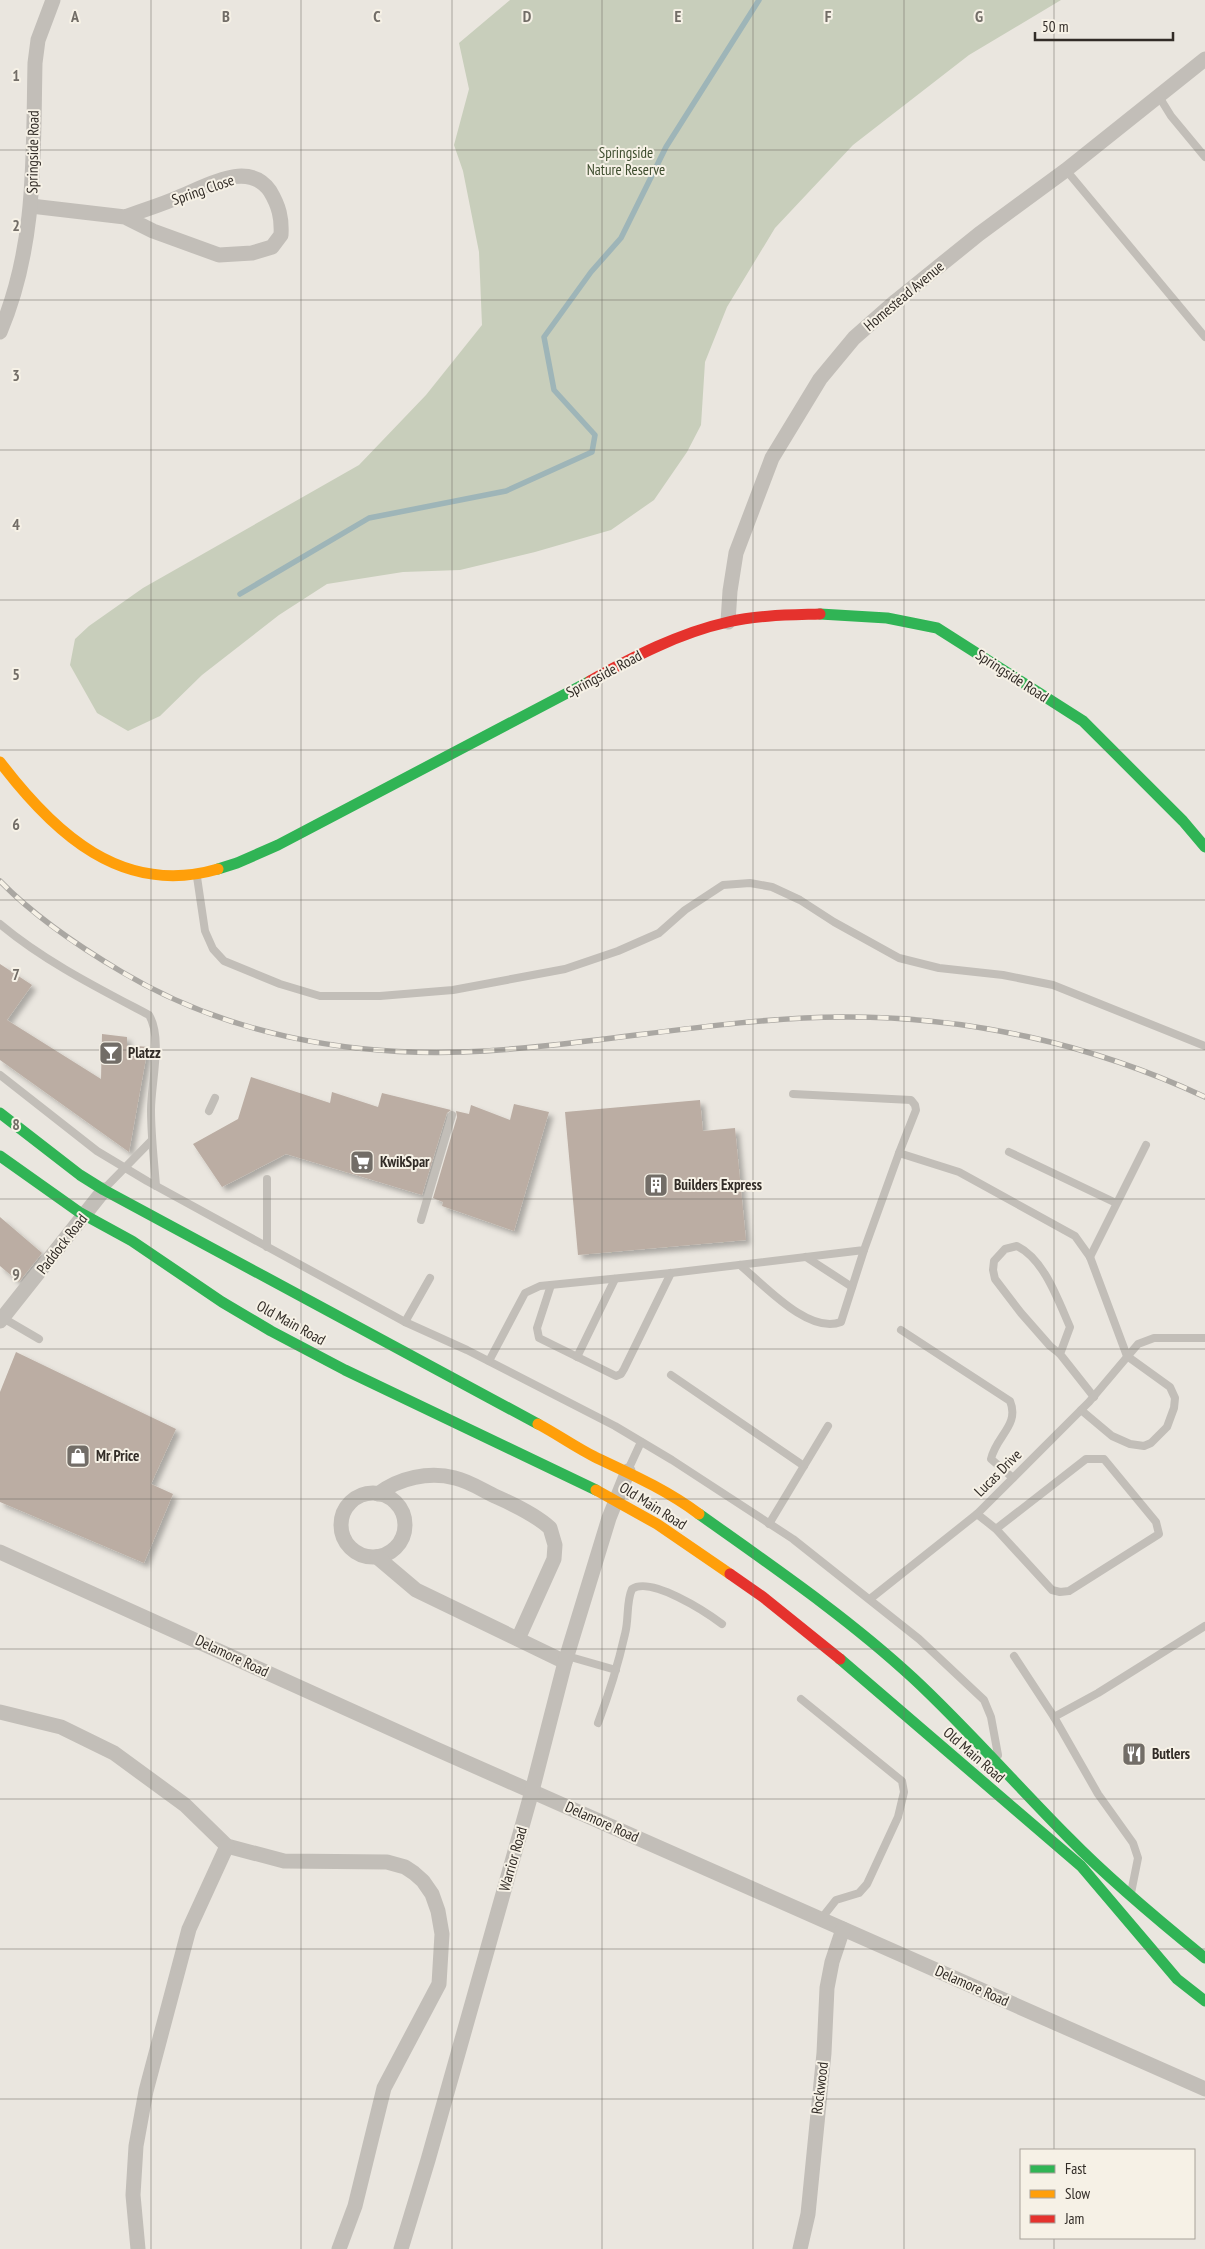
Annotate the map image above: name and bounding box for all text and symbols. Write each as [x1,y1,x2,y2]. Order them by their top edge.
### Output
text: A [70,6,80,26]
text: B [222,6,230,26]
text: C [373,6,381,26]
text: D [523,6,532,26]
text: E [675,6,682,26]
text: F [825,6,832,26]
text: G [975,6,983,26]
scale bar [1035,10,1172,42]
text: 50 m [1042,17,1068,36]
text: 1 [12,65,20,85]
street label: Springside Road [22,110,43,194]
park label: Springside Nature Reserve [587,143,665,179]
street label: Spring Close [169,170,237,209]
text: 2 [12,215,20,235]
street label: Homestead Avenue [860,257,948,335]
text: 3 [12,365,20,385]
text: 4 [12,514,20,534]
street label: Springside Road [972,645,1052,706]
street label: Springside Road [563,646,645,701]
text: 5 [12,664,20,684]
text: 6 [12,814,20,834]
text: 7 [12,964,20,984]
bar icon: Platzz [98,1040,124,1066]
place label: Platzz [128,1043,161,1062]
text: 8 [12,1114,20,1134]
supermarket icon: KwikSpar [349,1149,375,1175]
place label: KwikSpar [380,1152,430,1171]
building icon: Builders Express [643,1172,669,1198]
place label: Builders Express [674,1175,762,1194]
street label: Paddock Road [32,1210,91,1278]
text: 9 [12,1264,20,1284]
street label: Old Main Road [254,1296,329,1349]
shop icon: Mr Price [65,1443,91,1469]
street label: Lucas Drive [970,1445,1025,1500]
place label: Mr Price [96,1446,140,1465]
street label: Old Main Road [616,1477,690,1534]
street label: Delamore Road [192,1630,272,1681]
street label: Old Main Road [940,1723,1009,1787]
restaurant icon: Butlers [1121,1741,1147,1767]
place label: Butlers [1152,1744,1190,1763]
street label: Delamore Road [562,1797,642,1846]
street label: Warrior Road [494,1824,531,1893]
street label: Delamore Road [932,1961,1012,2010]
street label: Rockwood [807,2061,832,2115]
legend [1020,2149,1195,2239]
text: Fast [1065,2159,1086,2178]
text: Slow [1065,2184,1090,2203]
text: Jam [1064,2209,1084,2228]

